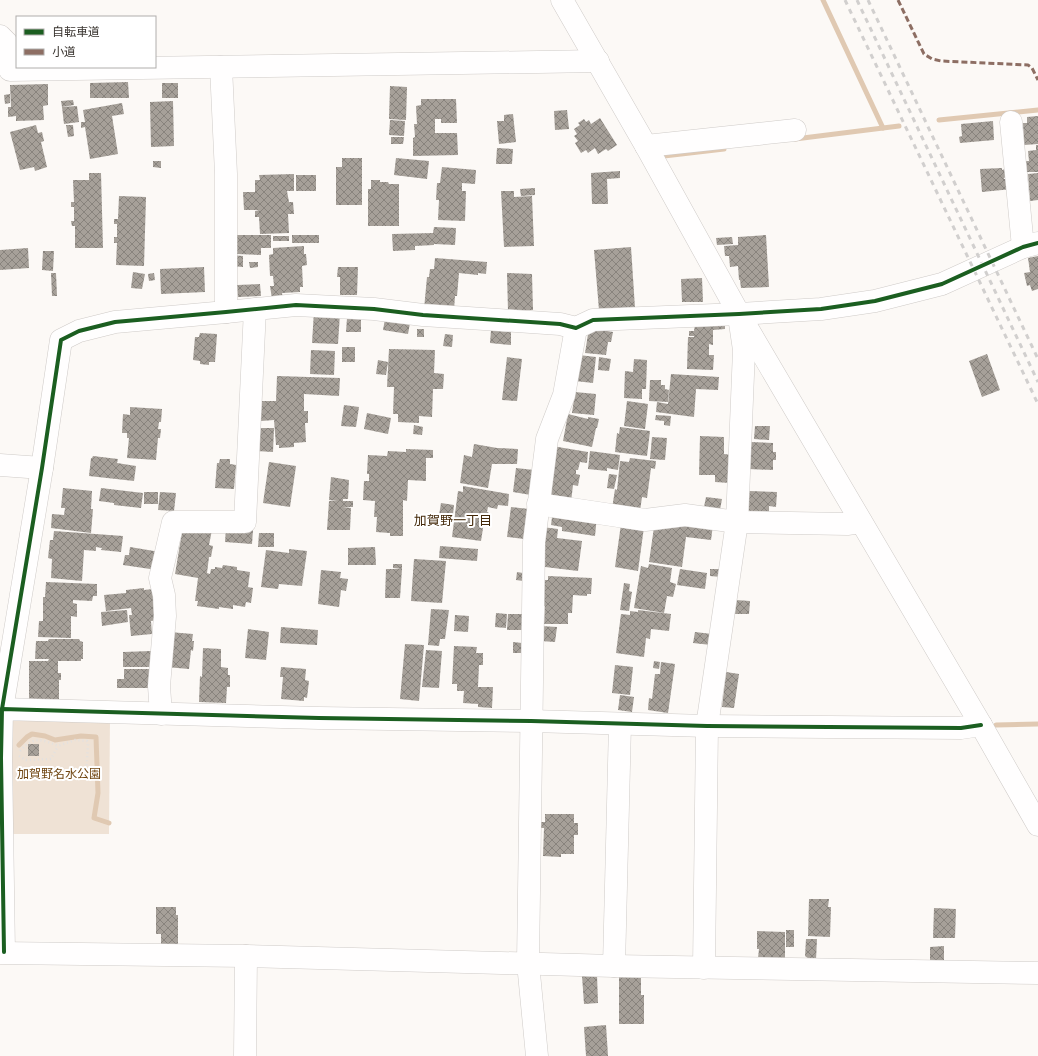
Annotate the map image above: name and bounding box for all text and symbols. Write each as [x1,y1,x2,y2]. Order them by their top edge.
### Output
legend [16,16,156,68]
text: 自転車道 [52,23,100,41]
text: 小道 [52,43,76,61]
district label: 加賀野一丁目 [414,511,492,530]
park label: 加賀野名水公園 [17,765,101,783]

